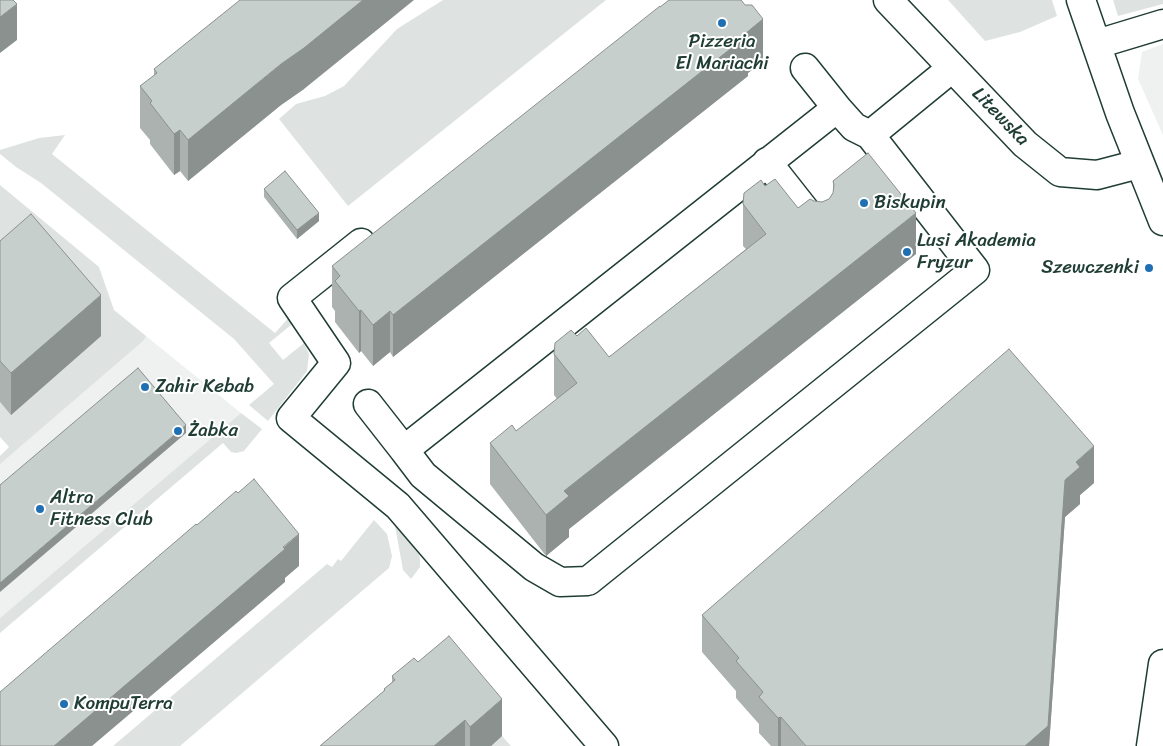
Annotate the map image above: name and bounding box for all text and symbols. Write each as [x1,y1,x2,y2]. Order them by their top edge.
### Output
marker: Pizzeria El Mariachi [716,17,728,29]
place label: Pizzeria El Mariachi [675,31,769,75]
street label: Litewska [967,83,1033,151]
place label: Biskupin [874,192,946,214]
marker: Biskupin [858,197,870,209]
place label: Lusi Akademia Fryzur [917,230,1036,274]
marker: Lusi Akademia Fryzur [901,246,913,258]
place label: Szewczenki [1041,257,1139,279]
marker: Szewczenki [1143,262,1155,274]
place label: Zahir Kebab [155,376,254,398]
marker: Zahir Kebab [139,381,151,393]
place label: Żabka [188,420,238,442]
marker: Żabka [172,425,184,437]
place label: Altra Fitness Club [50,487,153,531]
marker: Altra Fitness Club [34,503,46,515]
place label: KompuTerra [74,693,173,715]
marker: KompuTerra [58,698,70,710]

